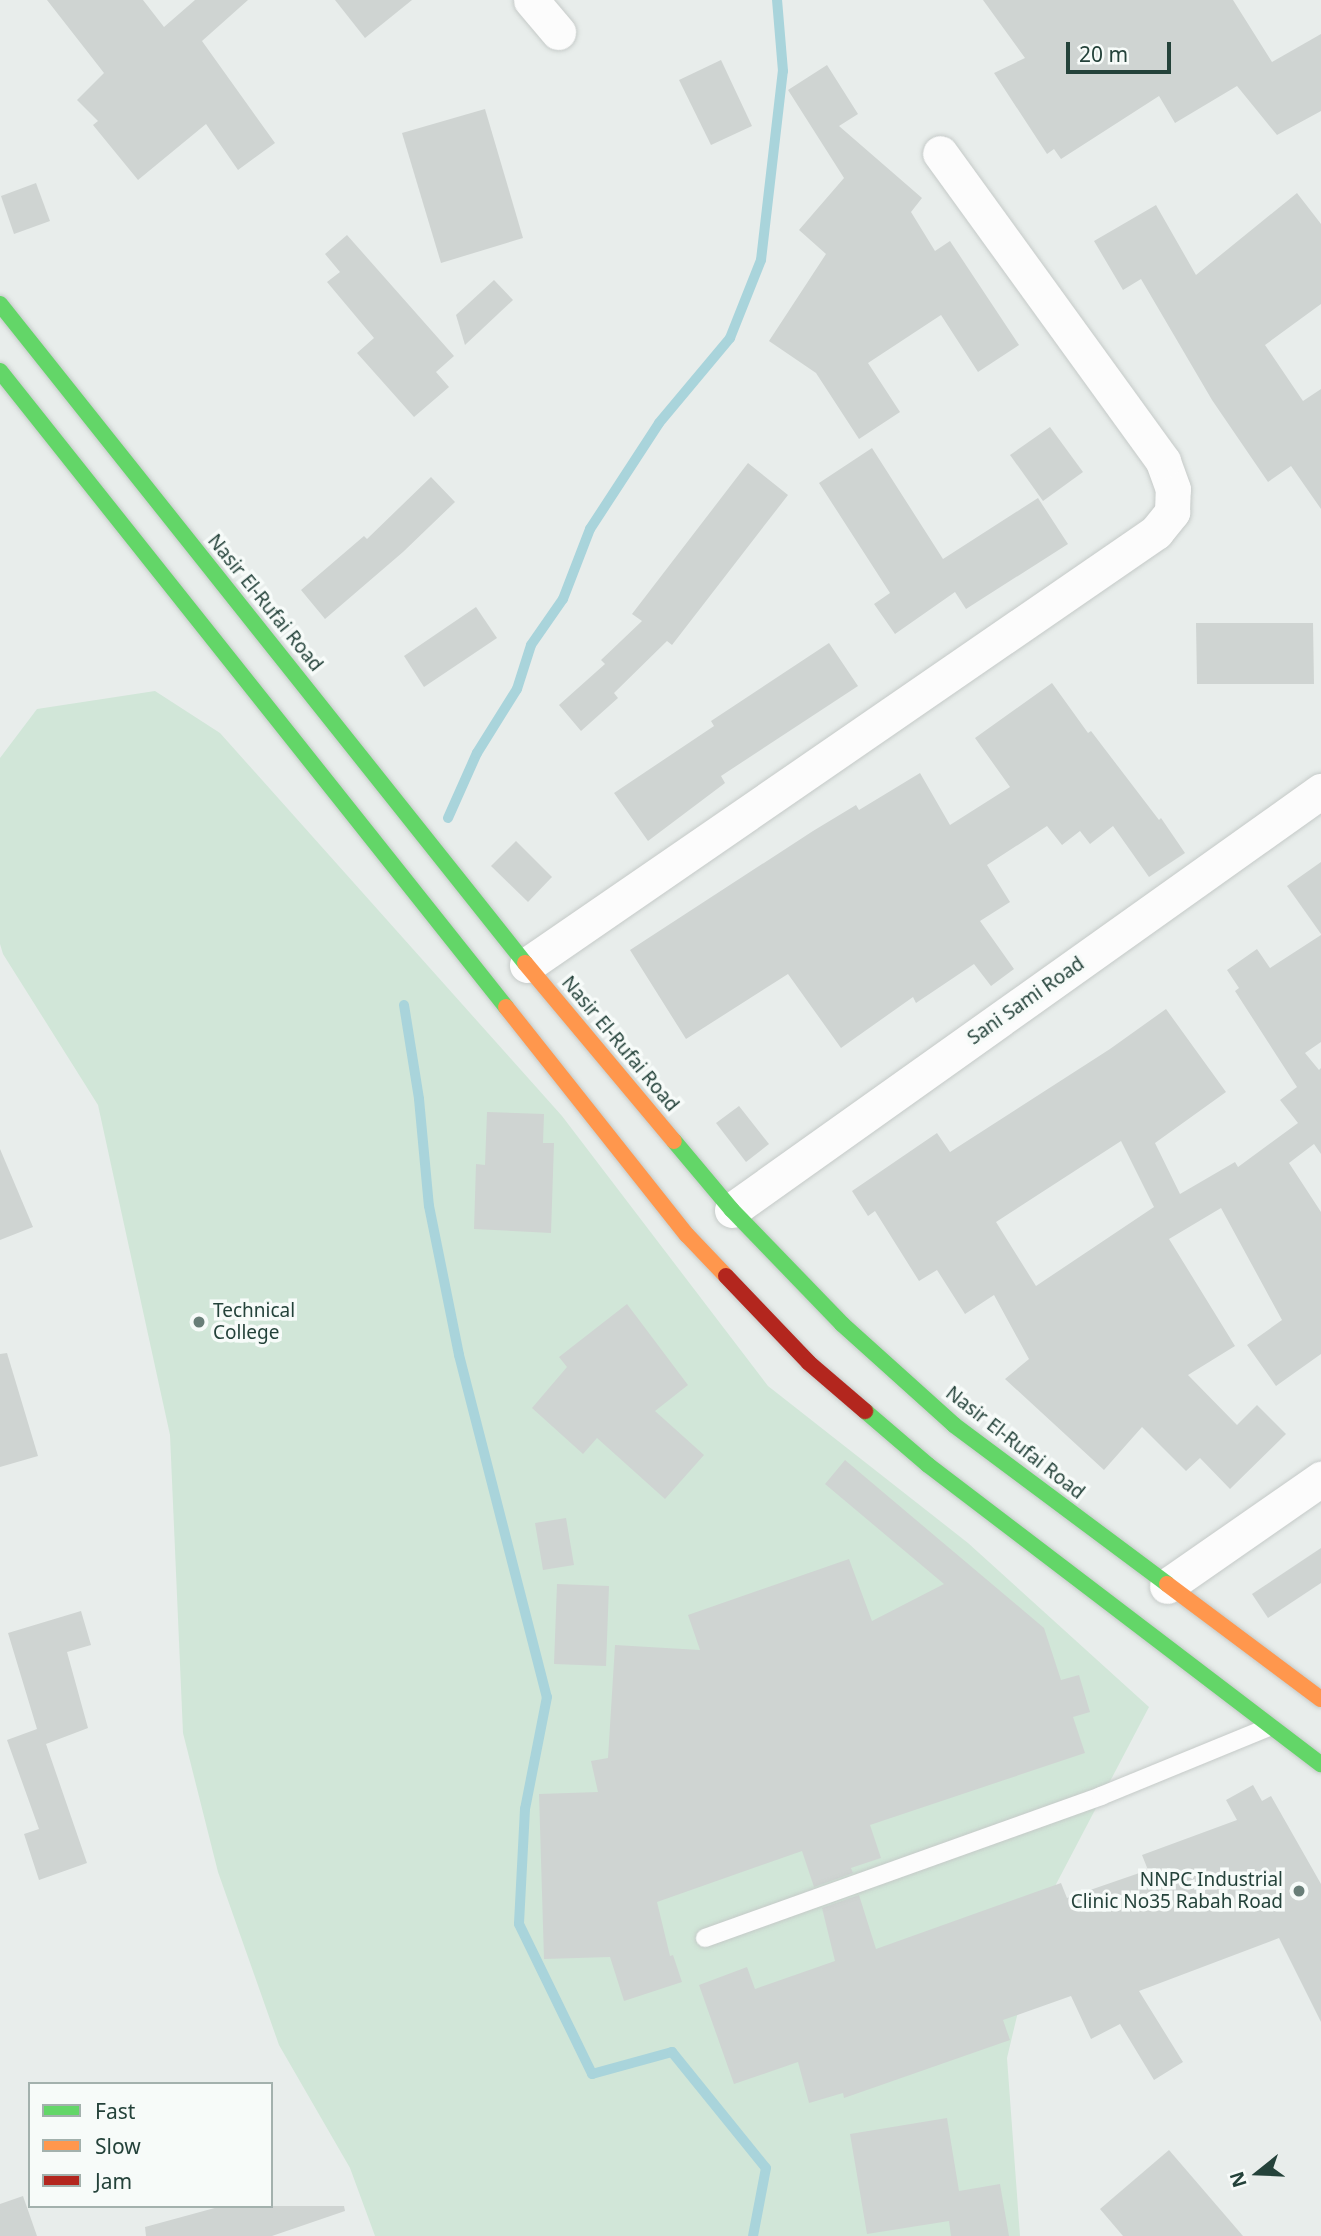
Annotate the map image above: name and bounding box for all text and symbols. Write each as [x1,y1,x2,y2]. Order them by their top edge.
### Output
scale bar [1069,28,1174,72]
text: 20 m [1079,40,1128,68]
street label: Nasir El-Rufai Road [203,530,327,676]
street label: Sani Sami Road [963,952,1089,1050]
street label: Nasir El-Rufai Road [557,972,683,1116]
place label: Technical College [213,1300,295,1344]
marker: Technical College [191,1314,207,1330]
street label: Nasir El-Rufai Road [941,1382,1089,1504]
place label: NNPC Industrial Clinic No35 Rabah Road [1071,1869,1283,1913]
marker: NNPC Industrial Clinic No35 Rabah Road [1289,1881,1309,1901]
legend [28,2082,273,2208]
text: Fast [95,2097,135,2125]
text: Slow [95,2132,141,2160]
north arrow [1223,2138,1293,2208]
text: Jam [95,2167,132,2195]
text: N [1223,2168,1253,2191]

